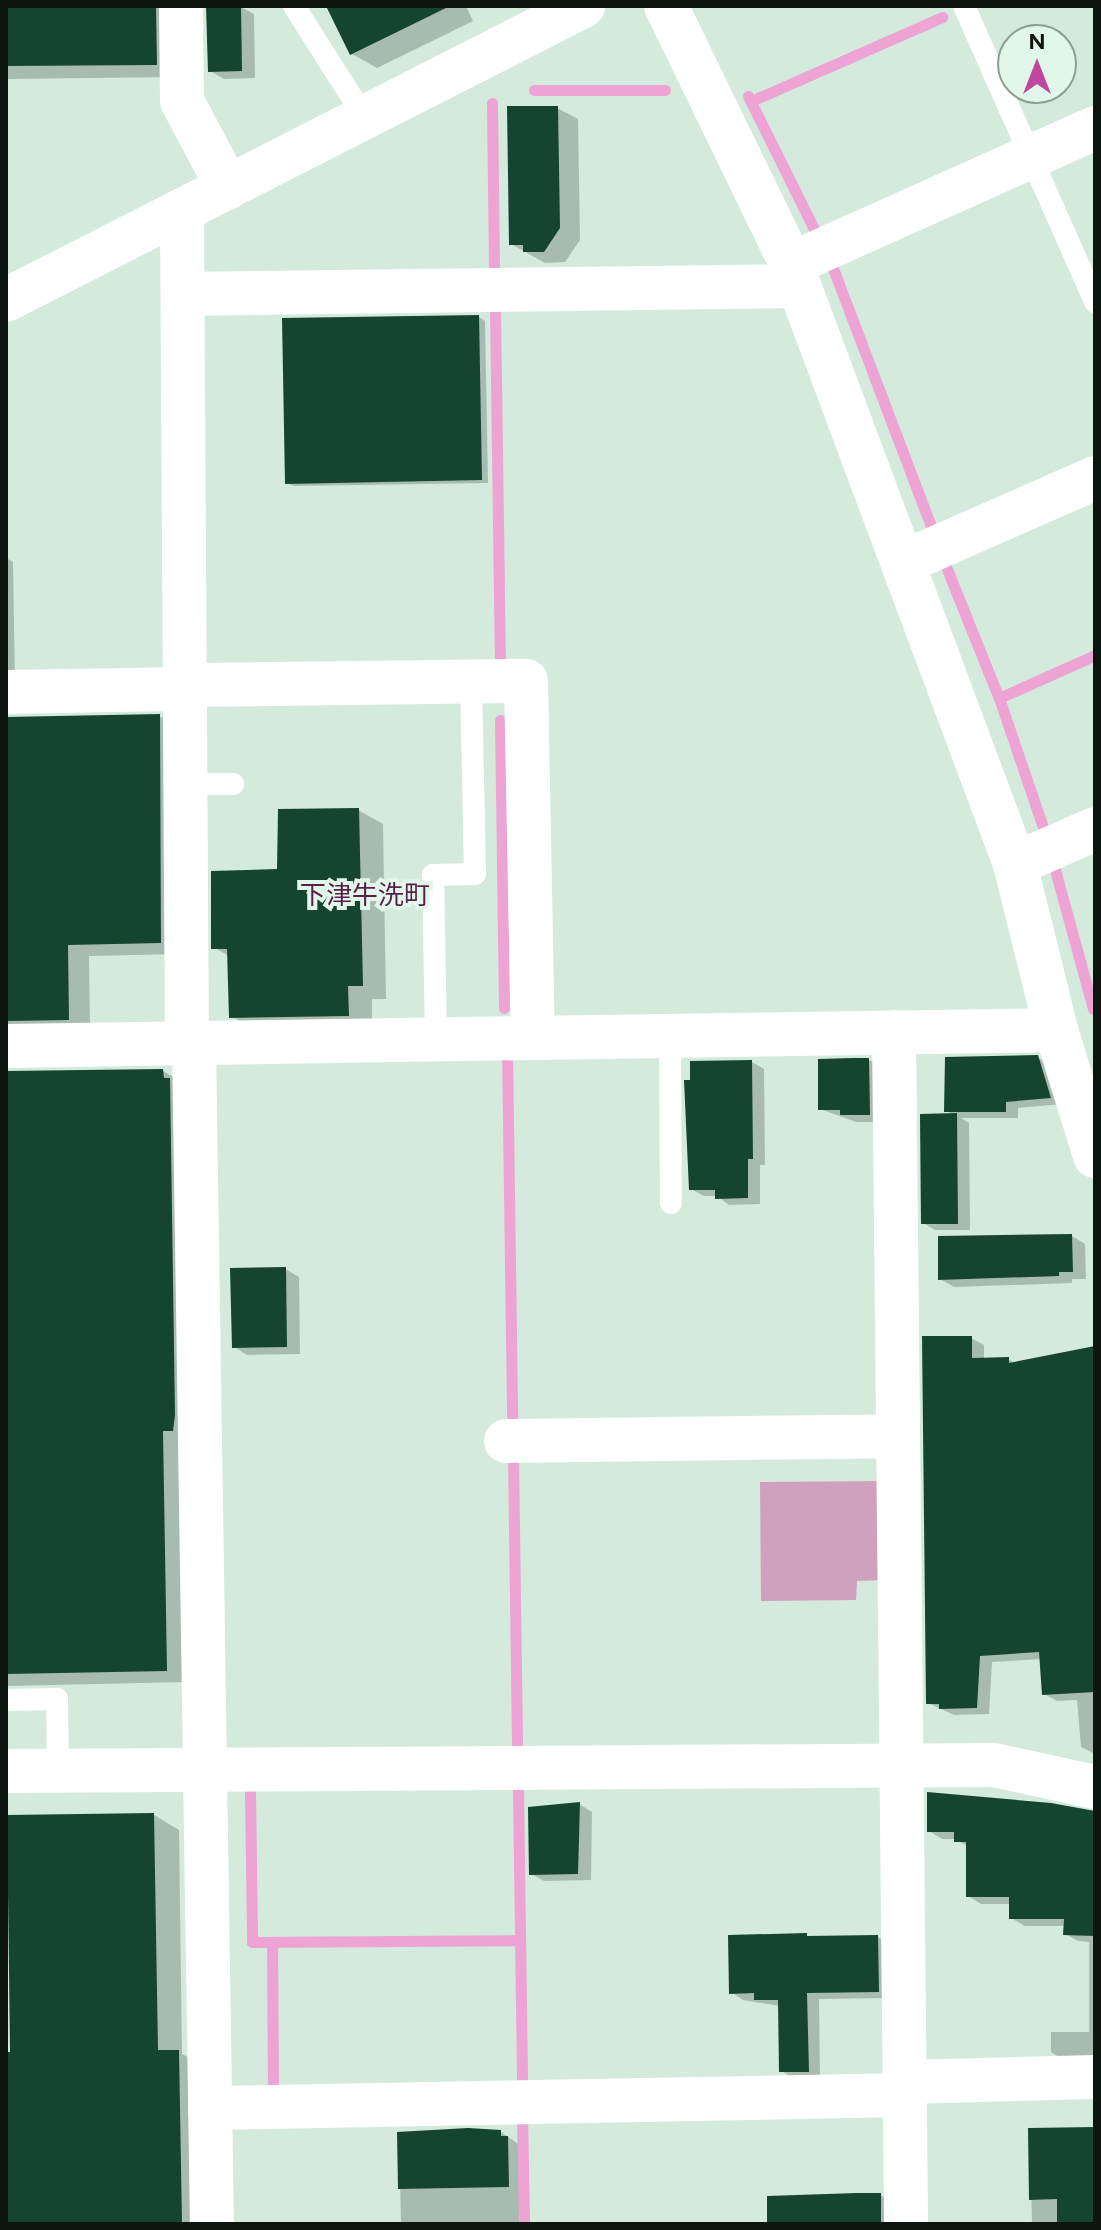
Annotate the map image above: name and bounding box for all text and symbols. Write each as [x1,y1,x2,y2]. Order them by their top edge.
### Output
north arrow [997,24,1077,104]
text: N [1028,28,1046,55]
district label: 下津牛洗町 [300,880,430,912]

